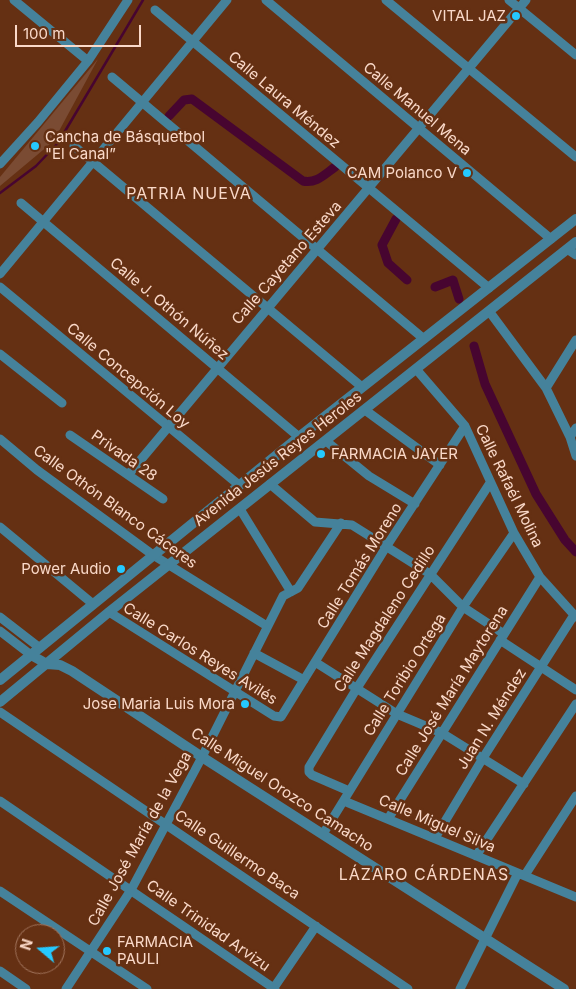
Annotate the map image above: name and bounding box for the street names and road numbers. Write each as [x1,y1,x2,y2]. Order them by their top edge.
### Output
street label: Calle Laura Méndez [224,48,344,152]
street label: Calle Manuel Mena [359,59,475,159]
street label: Calle Cayetano Esteva [228,197,346,329]
street label: Calle J. Othón Núñez [106,254,232,364]
street label: Calle Concepción Loy [63,319,193,433]
street label: Avenida Jesús Reyes Heroles [190,388,366,530]
street label: Calle Rafaél Molina [471,421,547,551]
street label: Privada 28 [88,427,160,485]
street label: Calle Othón Blanco Cáceres [30,441,200,573]
street label: Calle Tomás Moreno [314,500,406,632]
street label: Calle Magdaleno Cedillo [331,542,439,696]
street label: Calle Carlos Reyes Avilés [120,599,280,709]
street label: Calle José María Maytorena [392,602,512,780]
street label: Calle Toribio Ortega [360,610,450,740]
street label: Juan N. Méndez [454,665,530,773]
street label: Calle Miguel Orozco Camacho [187,724,377,856]
street label: Calle José María de la Vega [84,749,196,929]
street label: Calle Miguel Silva [376,791,498,857]
street label: Calle Guillermo Baca [171,806,303,904]
street label: Calle Trinidad Arvizu [143,876,273,976]

